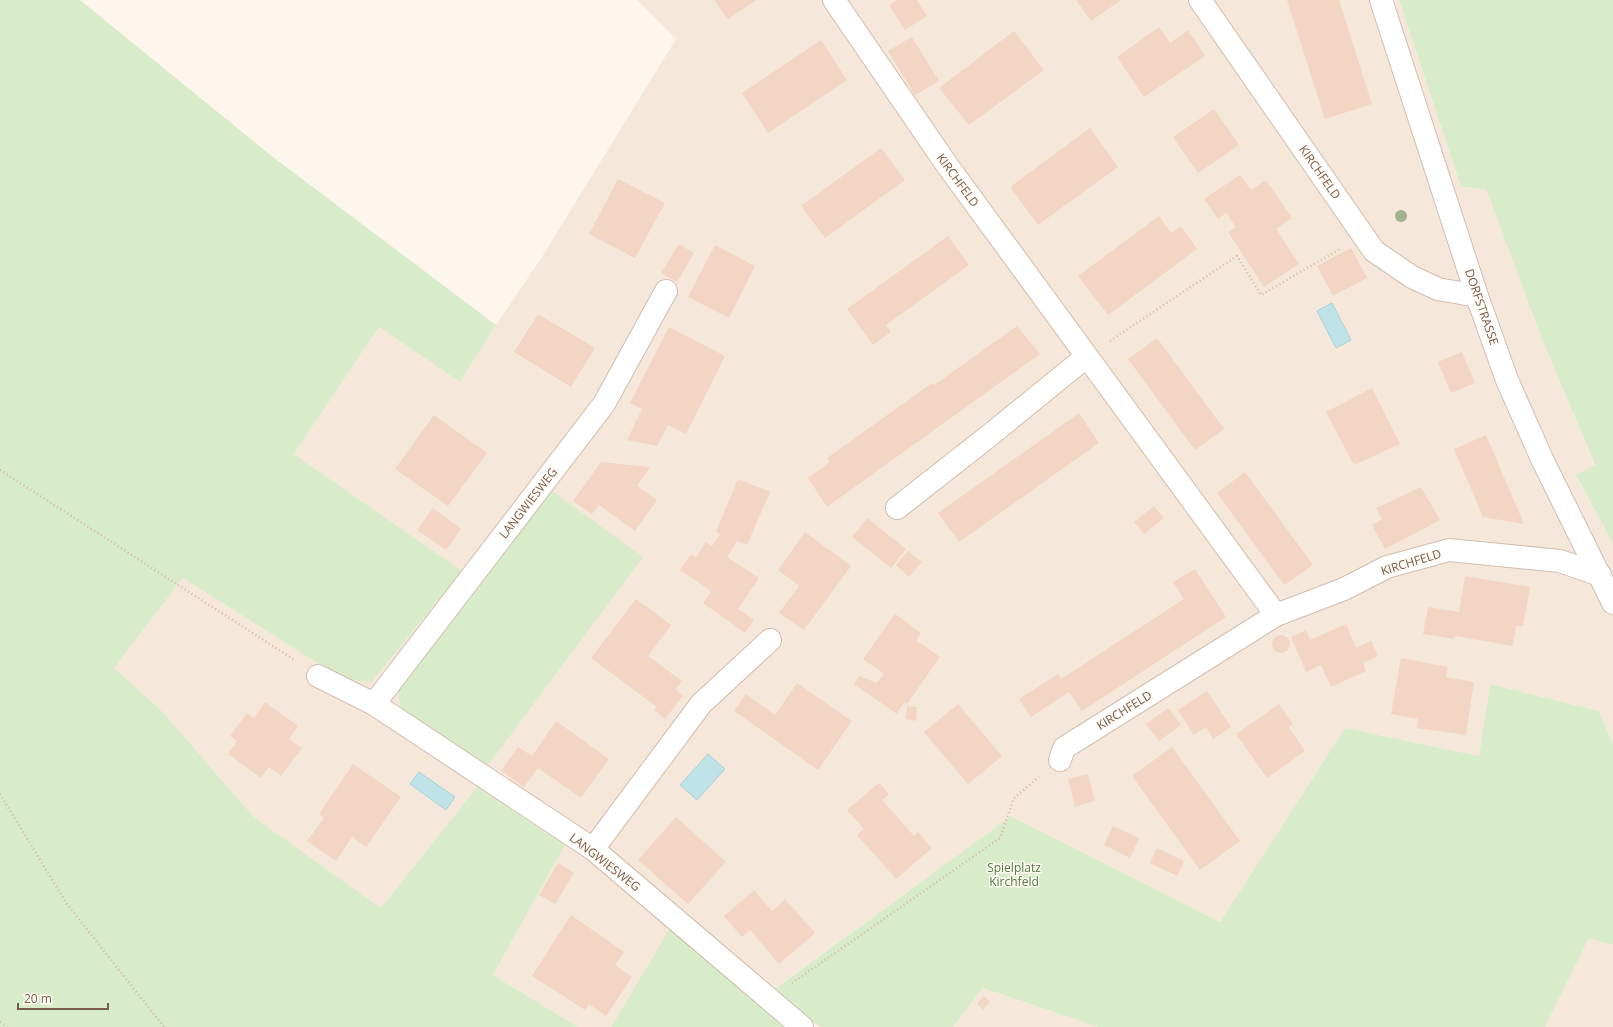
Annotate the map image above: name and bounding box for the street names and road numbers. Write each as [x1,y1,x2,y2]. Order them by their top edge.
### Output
street label: KIRCHFELD [1295,142,1345,202]
street label: KIRCHFELD [933,150,983,210]
street label: DORFSTRASSE [1461,267,1503,347]
street label: LANGWIESWEG [495,464,561,542]
street label: KIRCHFELD [1379,545,1443,579]
street label: KIRCHFELD [1093,686,1155,734]
street label: LANGWIESWEG [566,829,644,895]

